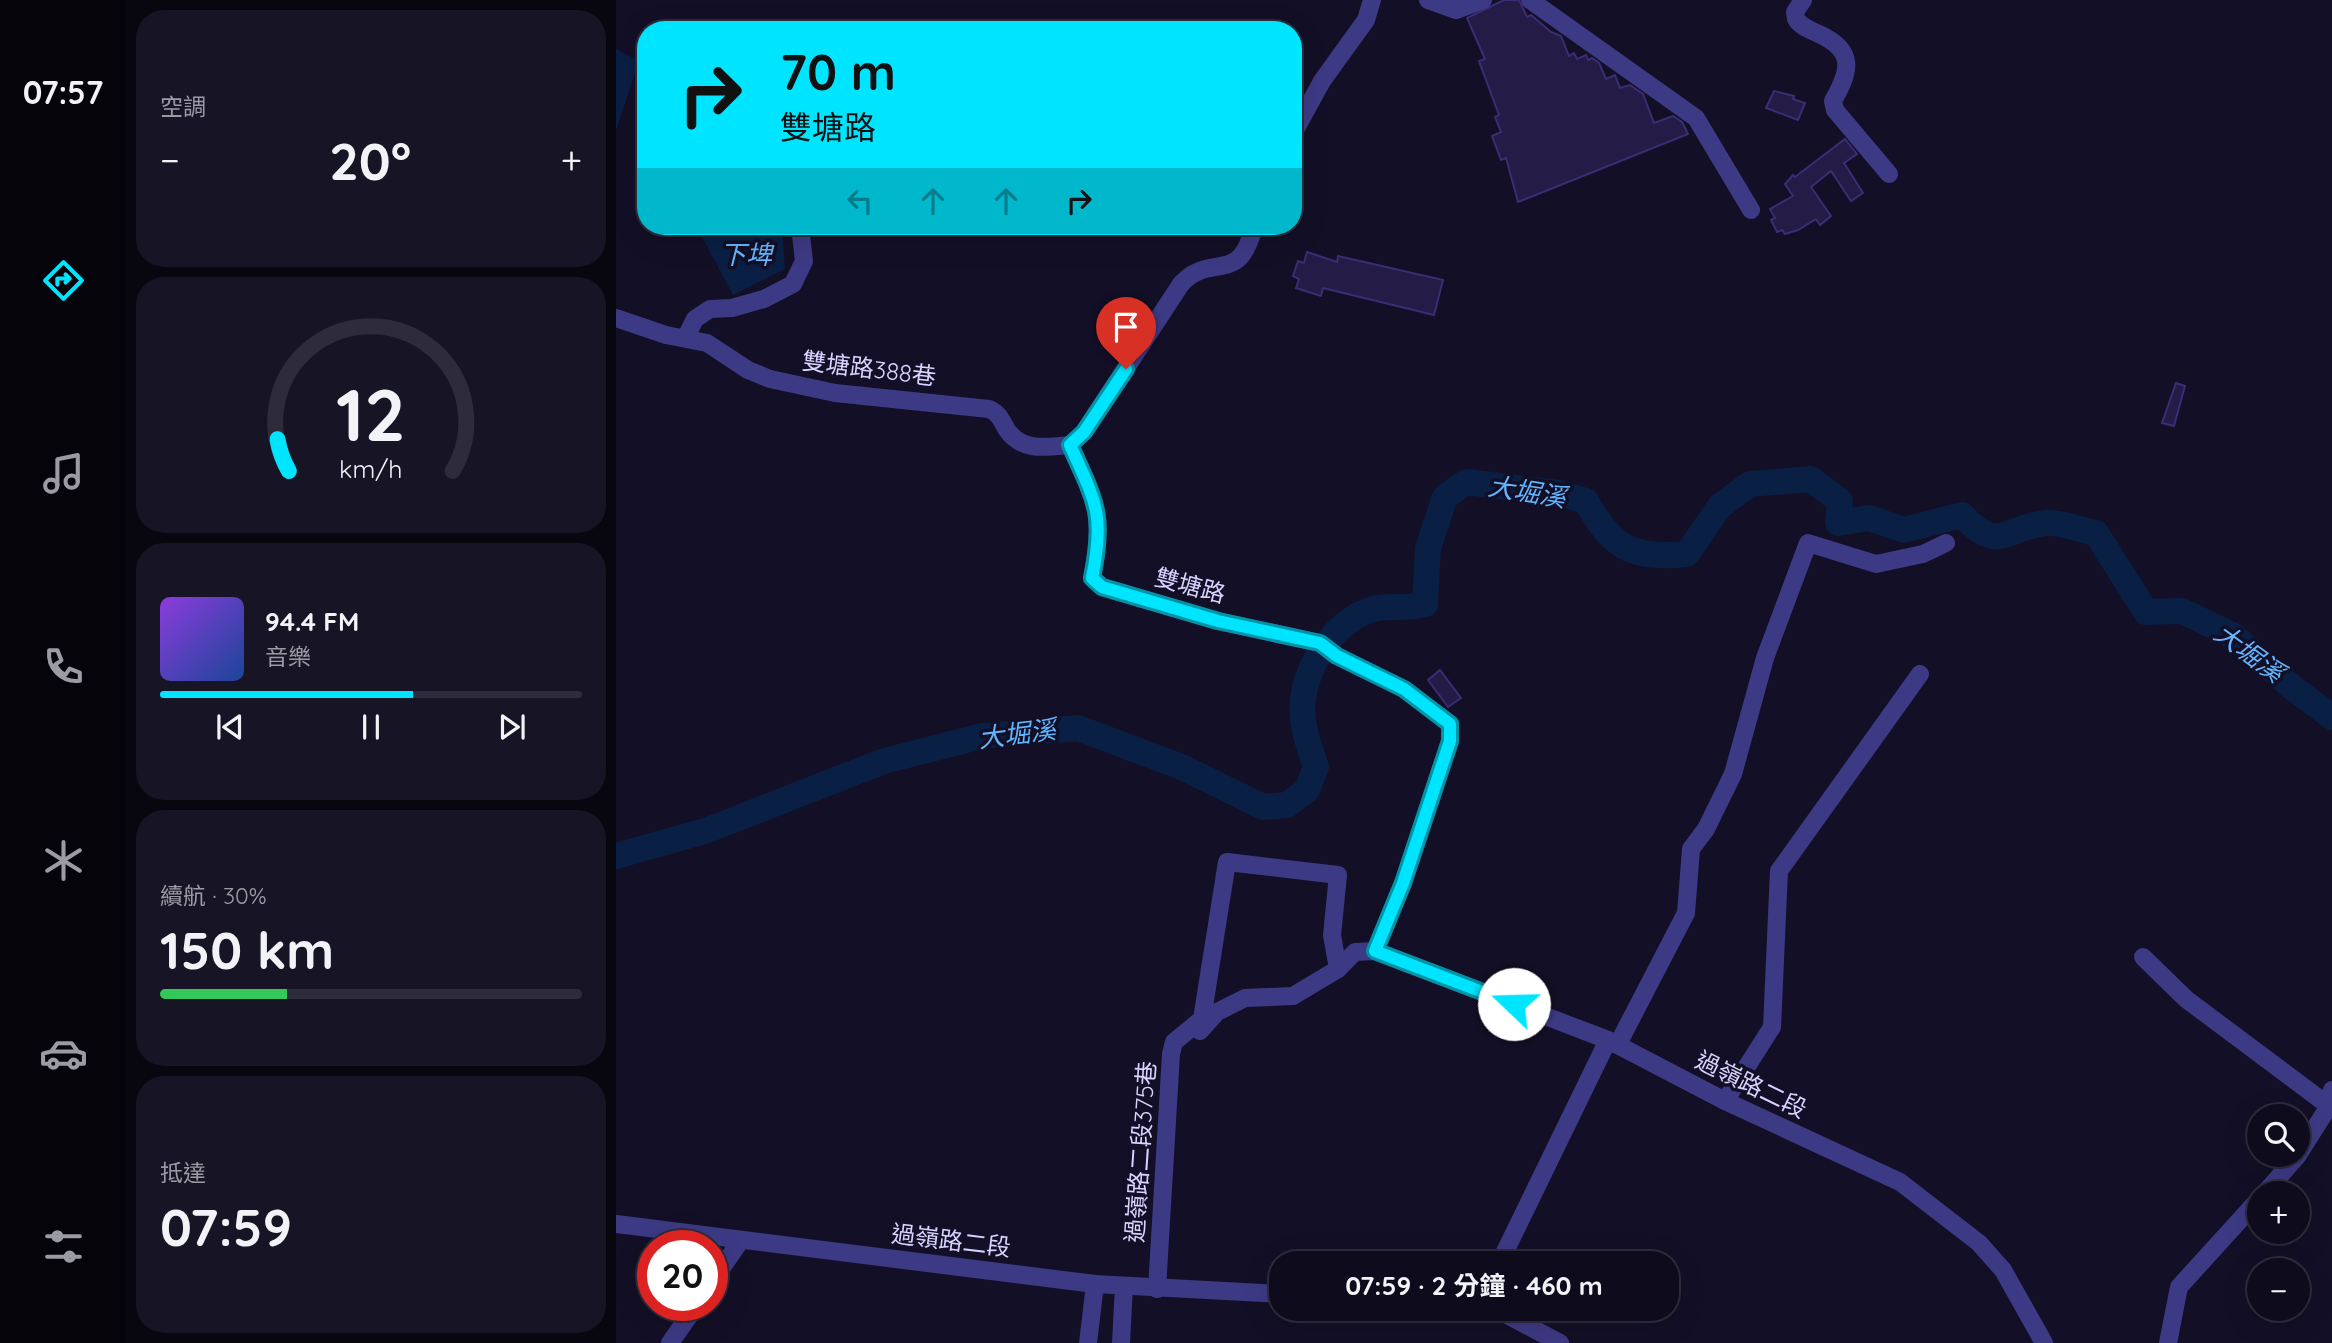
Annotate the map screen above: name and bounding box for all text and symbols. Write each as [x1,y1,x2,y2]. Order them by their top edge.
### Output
text: 70 m [780,41,896,102]
icon: right [665,49,756,140]
text: 07:57 [23,72,103,112]
text: 空調 [160,92,206,121]
text: 雙塘路 [780,107,876,147]
text: 20° [329,128,411,193]
text: − [160,136,180,184]
text: + [561,136,582,184]
icon: left [841,182,879,220]
icon: ahead [914,182,952,220]
icon: ahead [987,182,1025,220]
icon: right [1060,182,1098,220]
water label: 下埤 [720,238,775,271]
icon: directions [39,256,88,305]
pin [1096,297,1156,369]
icon: arrive [1107,308,1145,346]
street label: 雙塘路388巷 [801,345,938,391]
text: 12 [336,368,406,459]
icon: music [39,449,88,498]
text: km/h [339,453,403,484]
water label: 大堀溪 [1486,469,1572,515]
street label: 雙塘路 [1152,561,1229,609]
text: 94.4 FM [265,605,359,638]
water label: 大堀溪 [2208,616,2294,691]
icon: phone [39,642,88,691]
text: 音樂 [265,642,311,671]
icon: previous [211,708,249,746]
icon: pause [352,708,390,746]
icon: next [493,708,531,746]
water label: 大堀溪 [976,712,1062,755]
icon: climate [39,836,88,885]
text: 續航 · 30% [160,881,267,910]
text: 150 km [160,917,334,982]
position arrow [1477,967,1551,1041]
icon: car [39,1029,88,1078]
street label: 過嶺路二段 [1691,1044,1812,1124]
street label: 過嶺路二段375巷 [1119,1060,1161,1244]
map controls [2247,1104,2310,1321]
button: search [2247,1104,2310,1167]
text: 抵達 [160,1158,206,1187]
button: + [2247,1181,2310,1244]
text: 07:59 [160,1194,292,1259]
street label: 過嶺路二段 [890,1218,1013,1262]
icon: filters [39,1222,88,1271]
speed limit sign: 20 [637,1230,728,1321]
button: − [2247,1258,2310,1321]
text: 07:59 · 2 分鐘 · 460 m [1345,1269,1603,1302]

